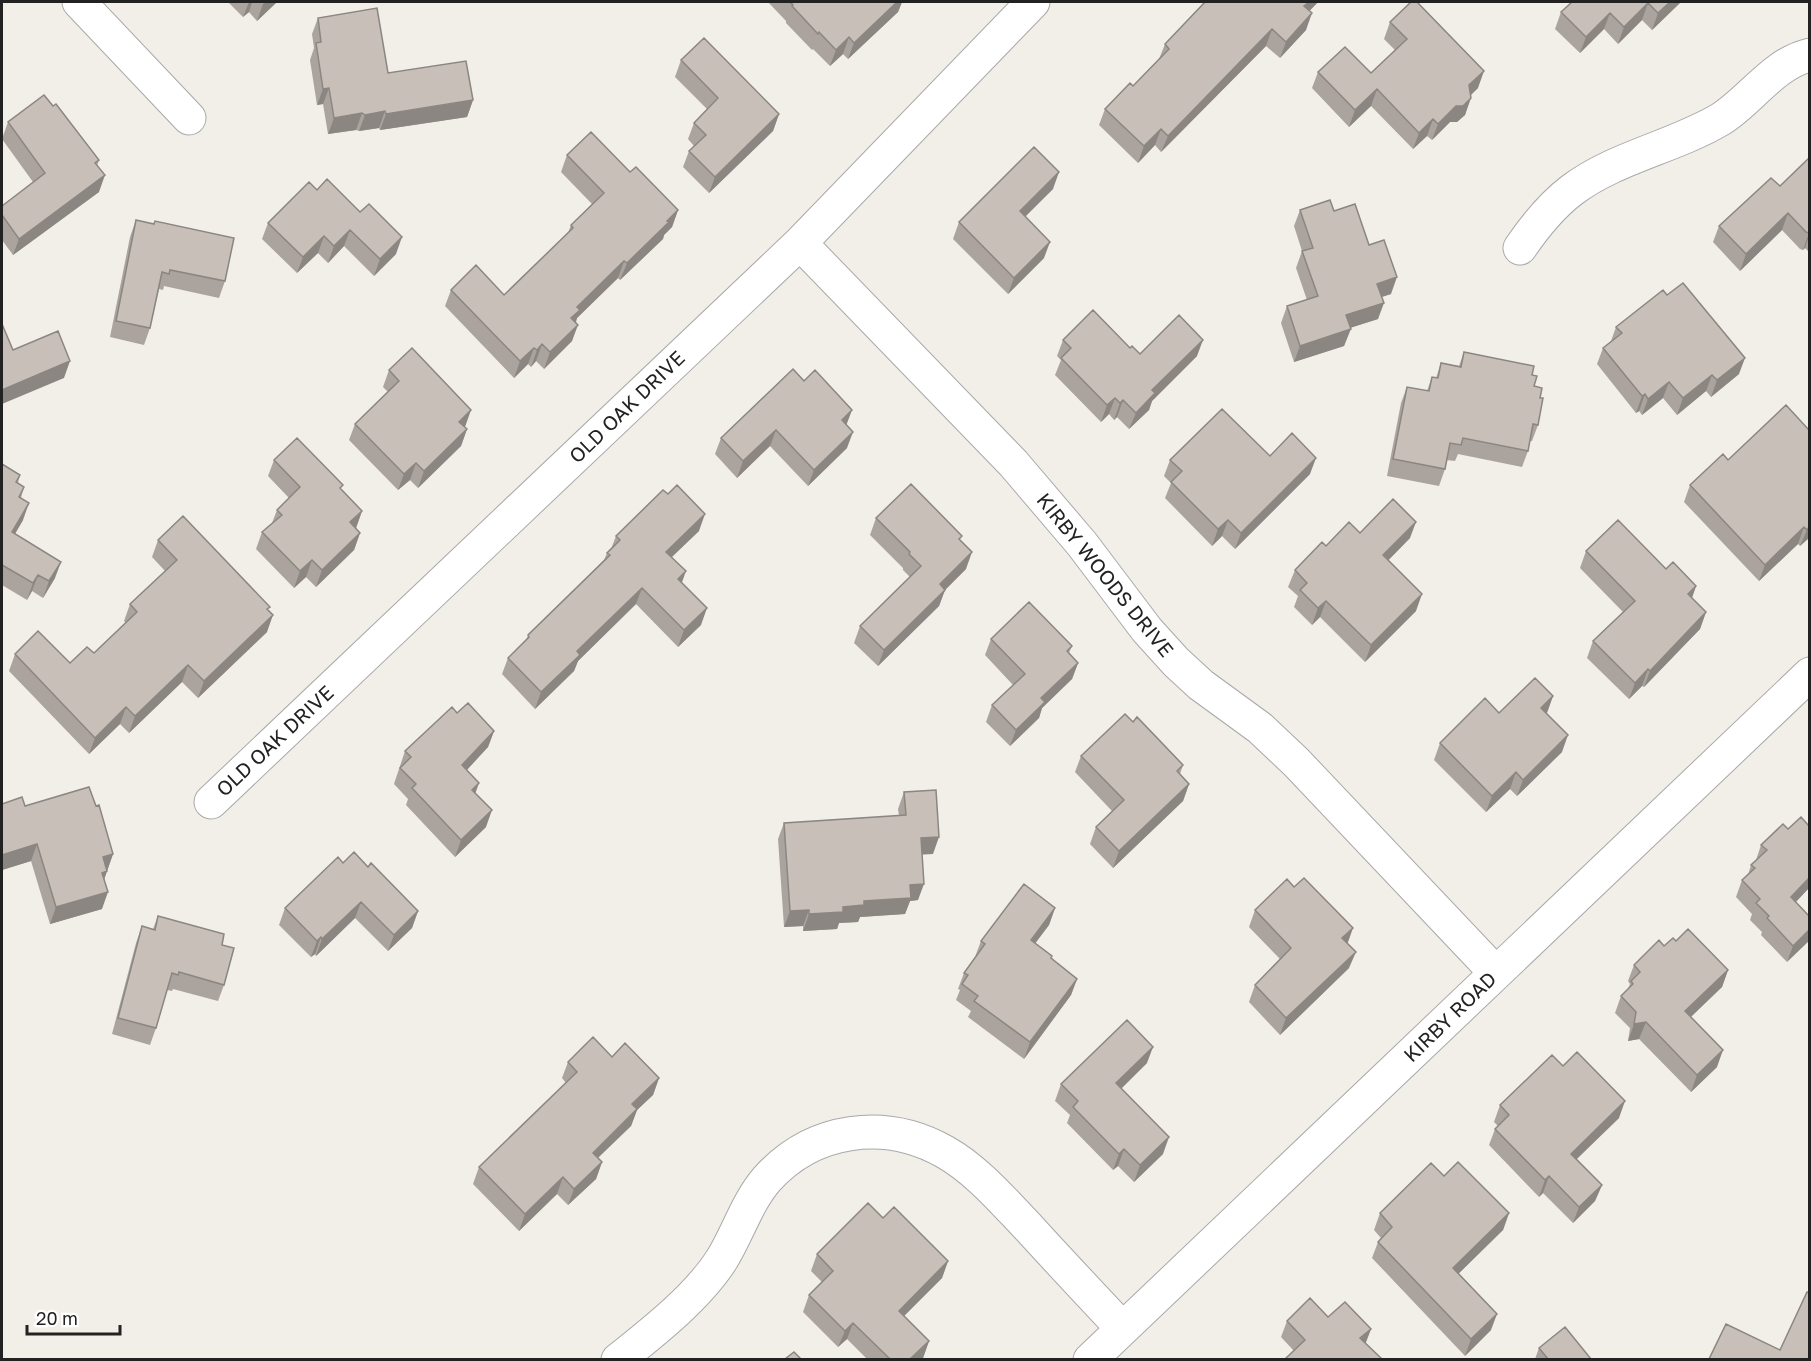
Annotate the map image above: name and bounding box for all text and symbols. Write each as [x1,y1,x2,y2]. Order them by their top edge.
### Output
street label: OLD OAK DRIVE [564,345,689,467]
street label: KIRBY WOODS DRIVE [1032,488,1179,661]
street label: OLD OAK DRIVE [211,680,338,801]
street label: KIRBY ROAD [1398,966,1501,1066]
scale bar [27,1298,120,1336]
text: 20 m [36,1307,78,1329]

